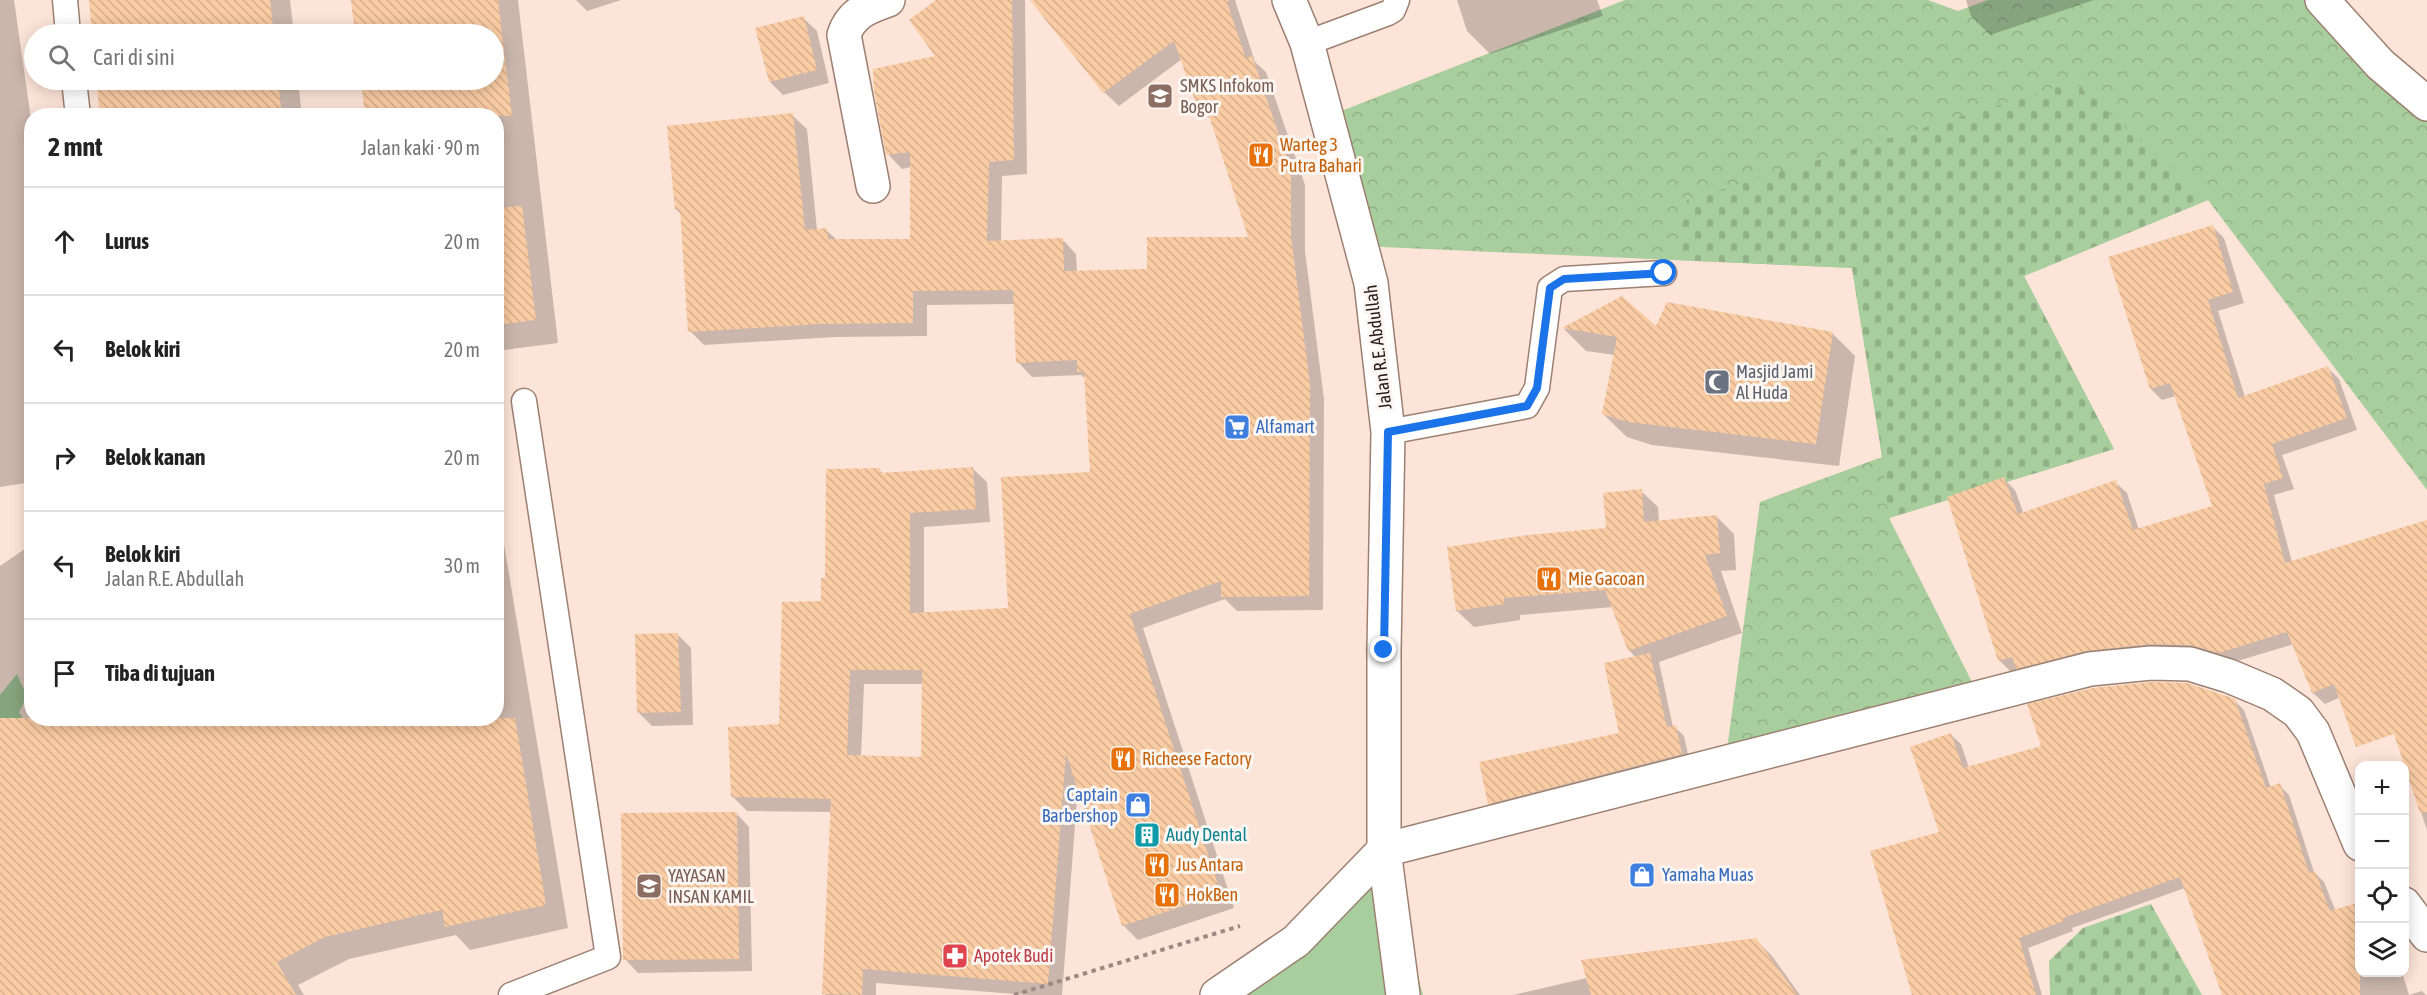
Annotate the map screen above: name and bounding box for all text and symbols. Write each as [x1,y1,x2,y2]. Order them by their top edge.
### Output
search box [24,24,504,90]
icon: search [45,41,78,74]
text: Cari di sini [93,44,175,70]
place label: SMKS Infokom Bogor [1180,75,1274,117]
school or university icon: SMKS Infokom Bogor [1145,81,1175,111]
text: 2 mnt [48,132,103,162]
place label: Warteg 3 Putra Bahari [1280,134,1362,176]
text: Jalan kaki · 90 m [361,136,480,159]
restaurant icon: Warteg 3 Putra Bahari [1246,140,1276,170]
icon: ahead [48,225,81,258]
text: Lurus [105,228,149,254]
text: 20 m [444,230,480,253]
route start [1650,259,1676,285]
street label: Jalan R.E. Abdullah [1359,284,1396,410]
icon: left [48,333,81,366]
text: Belok kiri [105,336,180,362]
text: 20 m [444,338,480,361]
place label: Masjid Jami Al Huda [1736,361,1813,403]
mosque icon: Masjid Jami Al Huda [1702,367,1732,397]
supermarket icon: Alfamart [1222,412,1252,442]
place label: Alfamart [1256,416,1315,437]
icon: right [48,441,81,474]
text: Belok kanan [105,444,206,470]
text: 20 m [444,446,480,469]
text: Belok kiri [105,541,180,567]
icon: left [48,549,81,582]
text: 30 m [444,554,480,577]
restaurant icon: Mie Gacoan [1534,564,1564,594]
text: Jalan R.E. Abdullah [105,567,244,590]
place label: Mie Gacoan [1568,568,1645,589]
route end [1370,636,1396,662]
icon: arrive [48,657,81,690]
text: Tiba di tujuan [105,660,215,686]
restaurant icon: Richeese Factory [1108,744,1138,774]
place label: Richeese Factory [1142,748,1252,769]
map controls [2355,761,2409,977]
button: + [2355,761,2409,815]
place label: Captain Barbershop [1042,784,1118,826]
shop icon: Captain Barbershop [1123,790,1153,820]
button: − [2355,815,2409,869]
building icon: Audy Dental [1132,820,1162,850]
place label: Audy Dental [1166,824,1247,845]
restaurant icon: Jus Antara [1142,850,1172,880]
place label: Jus Antara [1176,854,1244,875]
shop icon: Yamaha Muas [1627,860,1657,890]
place label: Yamaha Muas [1662,864,1754,885]
place label: YAYASAN INSAN KAMIL [668,865,754,907]
button: locate [2355,869,2409,923]
school or university icon: YAYASAN INSAN KAMIL [634,871,664,901]
restaurant icon: HokBen [1152,880,1182,910]
place label: HokBen [1186,884,1238,905]
button: layers [2355,923,2409,977]
pharmacy icon: Apotek Budi [940,941,970,971]
place label: Apotek Budi [974,945,1053,966]

